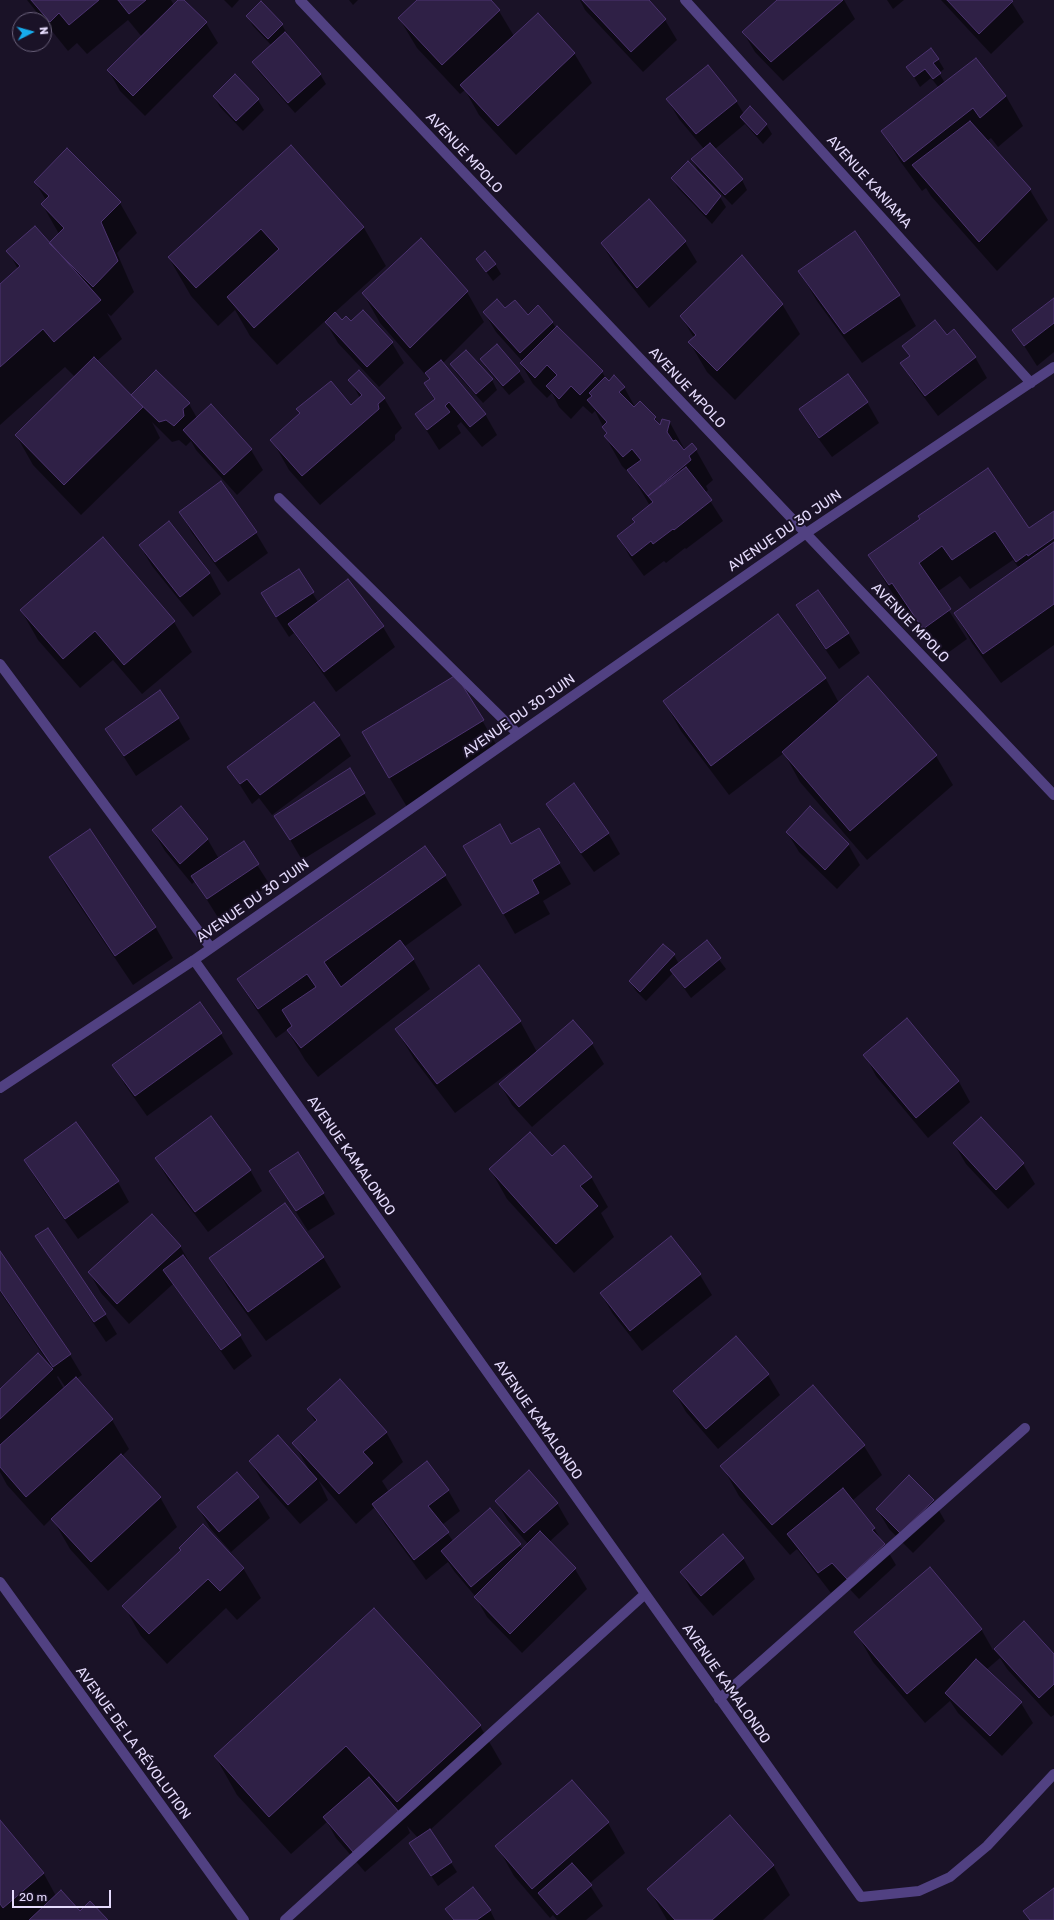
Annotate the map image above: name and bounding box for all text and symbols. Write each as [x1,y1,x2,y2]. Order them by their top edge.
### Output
north arrow [12,12,52,52]
text: N [37,26,50,35]
street label: AVENUE MPOLO [422,109,506,197]
street label: AVENUE KANIAMA [823,132,915,232]
street label: AVENUE MPOLO [645,344,729,432]
street label: AVENUE DU 30 JUIN [725,487,845,575]
street label: AVENUE MPOLO [868,580,952,666]
street label: AVENUE DU 30 JUIN [459,671,579,761]
street label: AVENUE DU 30 JUIN [193,856,313,946]
street label: AVENUE KAMALONDO [303,1093,399,1219]
street label: AVENUE KAMALONDO [490,1357,586,1483]
street label: AVENUE KAMALONDO [678,1621,774,1747]
street label: AVENUE DE LA RÉVOLUTION [72,1663,194,1823]
scale bar [14,1882,113,1908]
text: 20 m [19,1890,47,1904]

